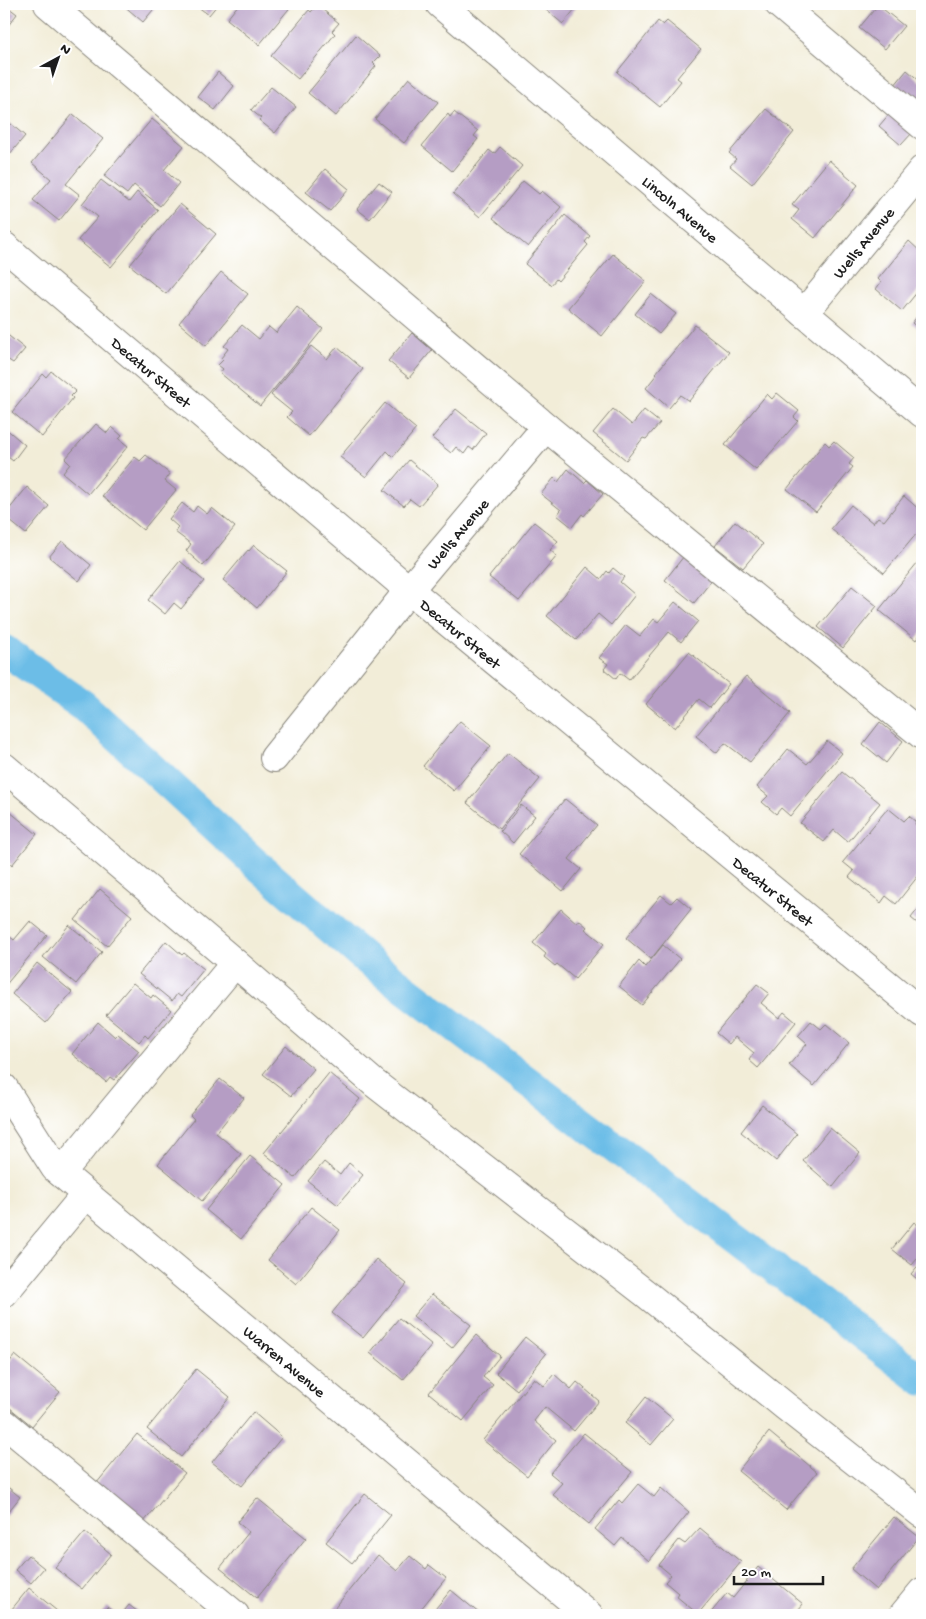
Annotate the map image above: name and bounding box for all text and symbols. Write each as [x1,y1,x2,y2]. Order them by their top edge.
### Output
north arrow [32,32,82,82]
text: N [56,41,74,59]
street label: Lincoln Avenue [637,174,721,249]
street label: Wells Avenue [830,204,901,284]
street label: Decatur Street [105,334,195,415]
street label: Wells Avenue [424,495,495,575]
street label: Decatur Street [414,596,504,676]
street label: Decatur Street [726,854,817,933]
street label: Warren Avenue [238,1323,329,1404]
scale bar [734,1554,822,1586]
text: 20 m [741,1564,771,1582]

